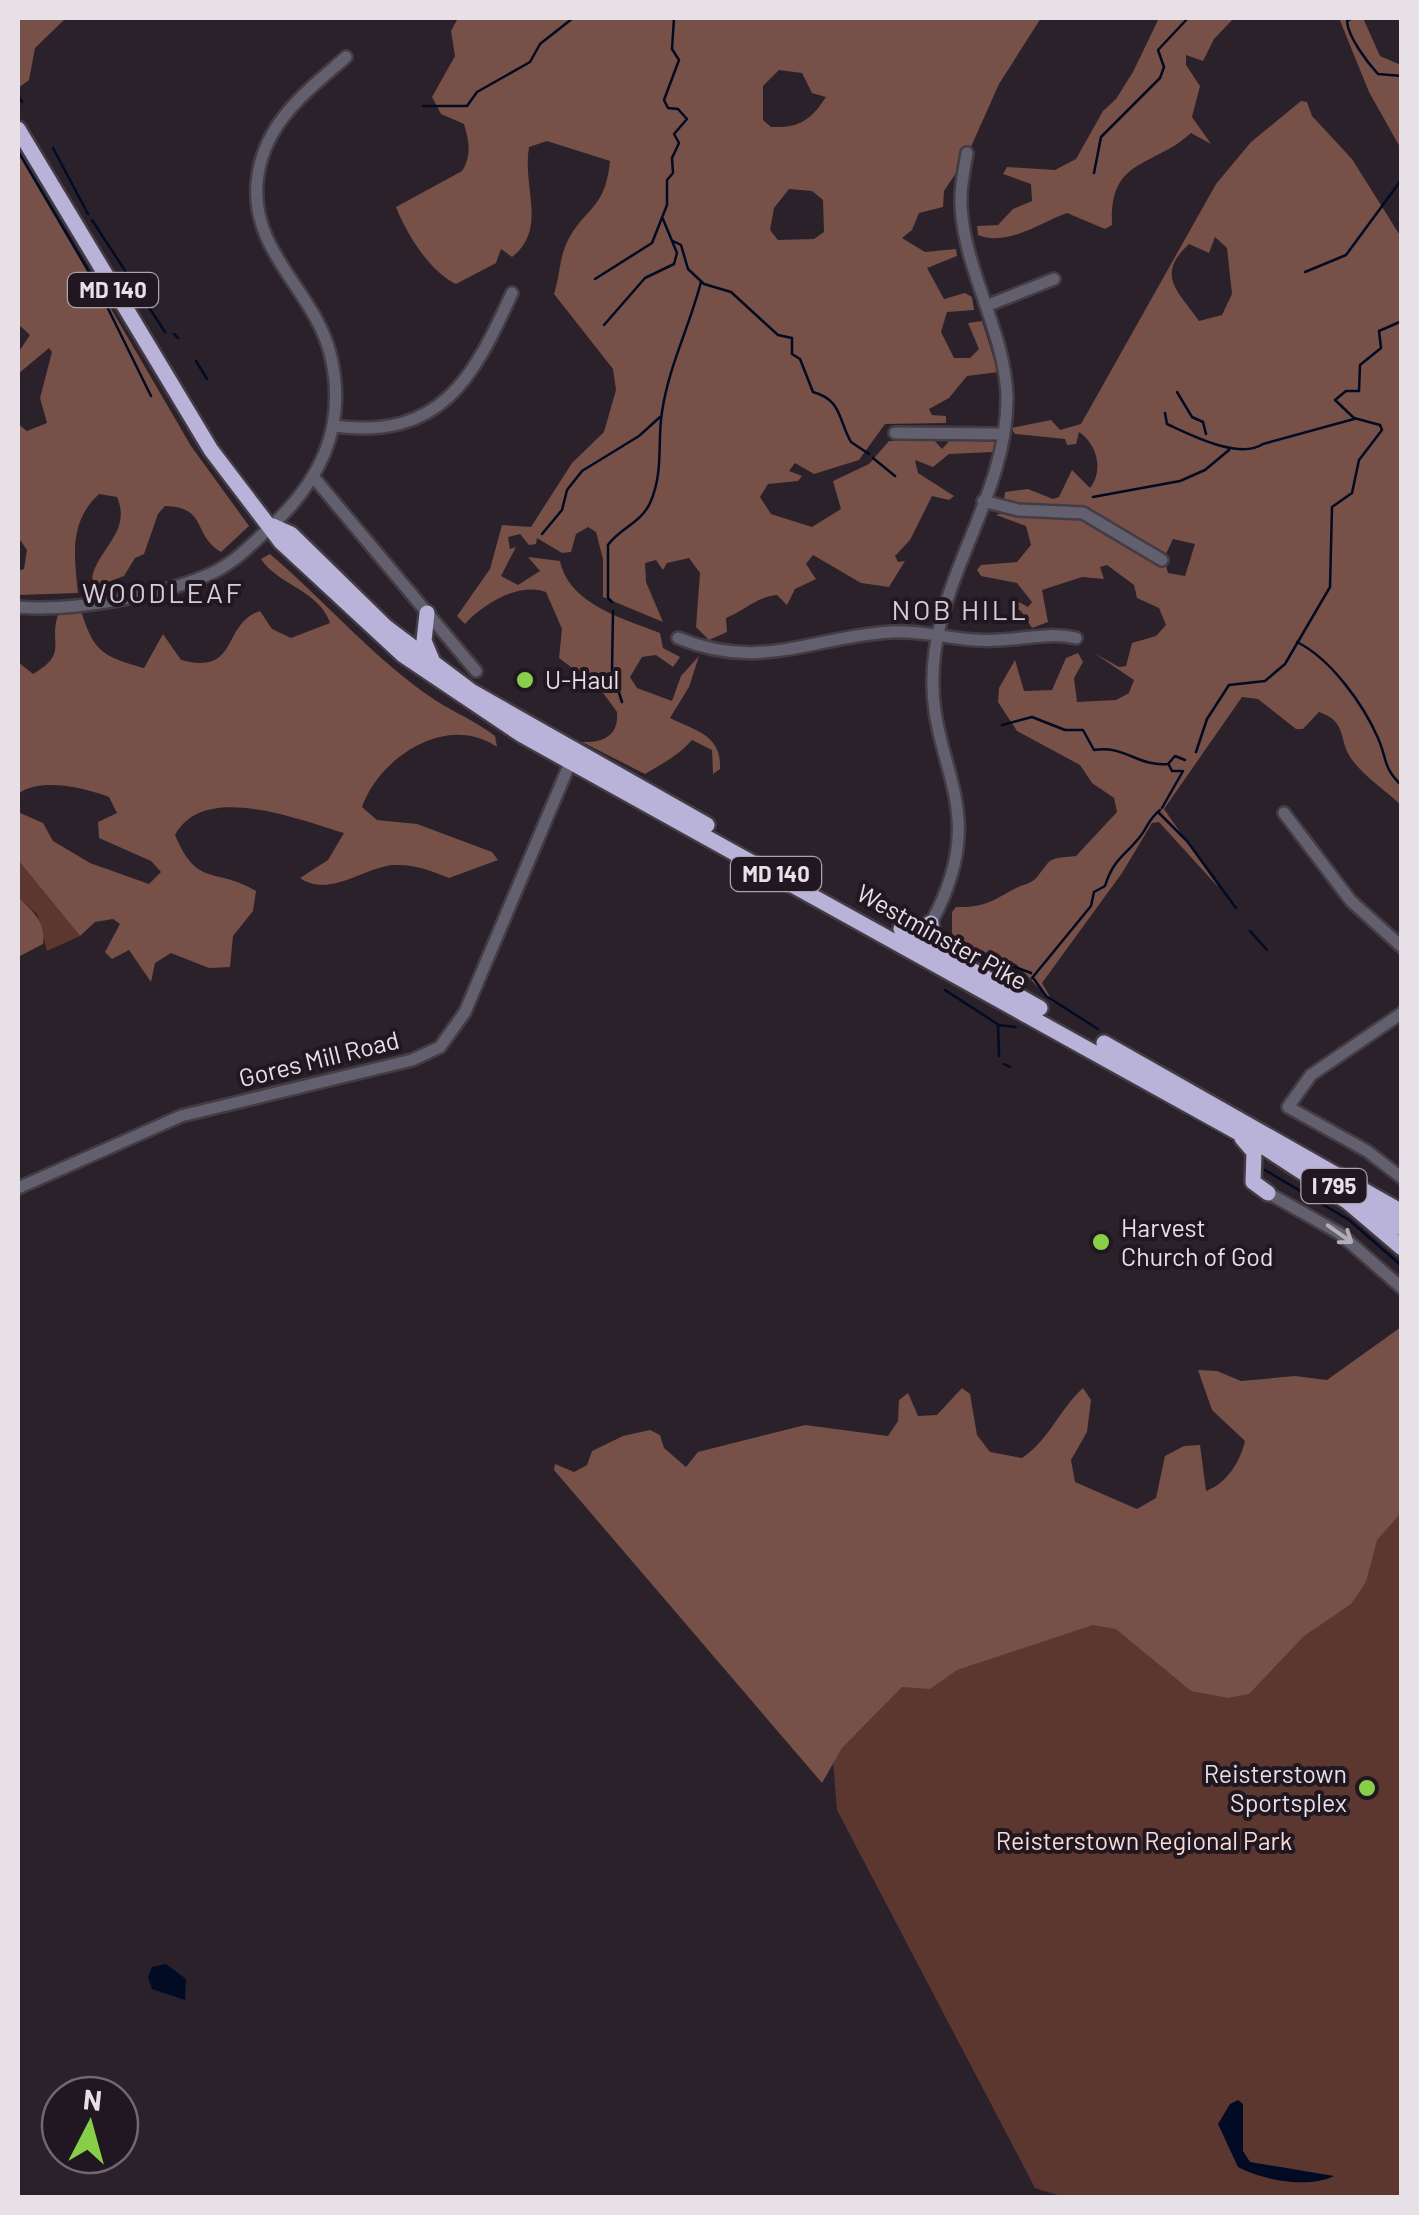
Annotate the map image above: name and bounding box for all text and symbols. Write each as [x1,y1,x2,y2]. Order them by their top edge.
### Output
road number: MD 140 [68,273,158,307]
district label: WOODLEAF [82,575,244,609]
district label: NOB HILL [892,592,1028,626]
place label: U-Haul [545,664,619,694]
marker: U-Haul [514,669,536,691]
road number: MD 140 [731,857,821,891]
street label: Westminster Pike [852,877,1033,995]
street label: Gores Mill Road [236,1024,402,1092]
road number: I 795 [1302,1169,1366,1203]
place label: Harvest Church of God [1121,1212,1273,1271]
one-way arrow [1326,1223,1353,1244]
marker: Harvest Church of God [1090,1231,1112,1253]
place label: Reisterstown Sportsplex [1204,1758,1347,1817]
marker: Reisterstown Sportsplex [1356,1777,1378,1799]
park label: Reisterstown Regional Park [996,1825,1292,1855]
north arrow [40,2075,140,2175]
text: N [82,2081,104,2117]

